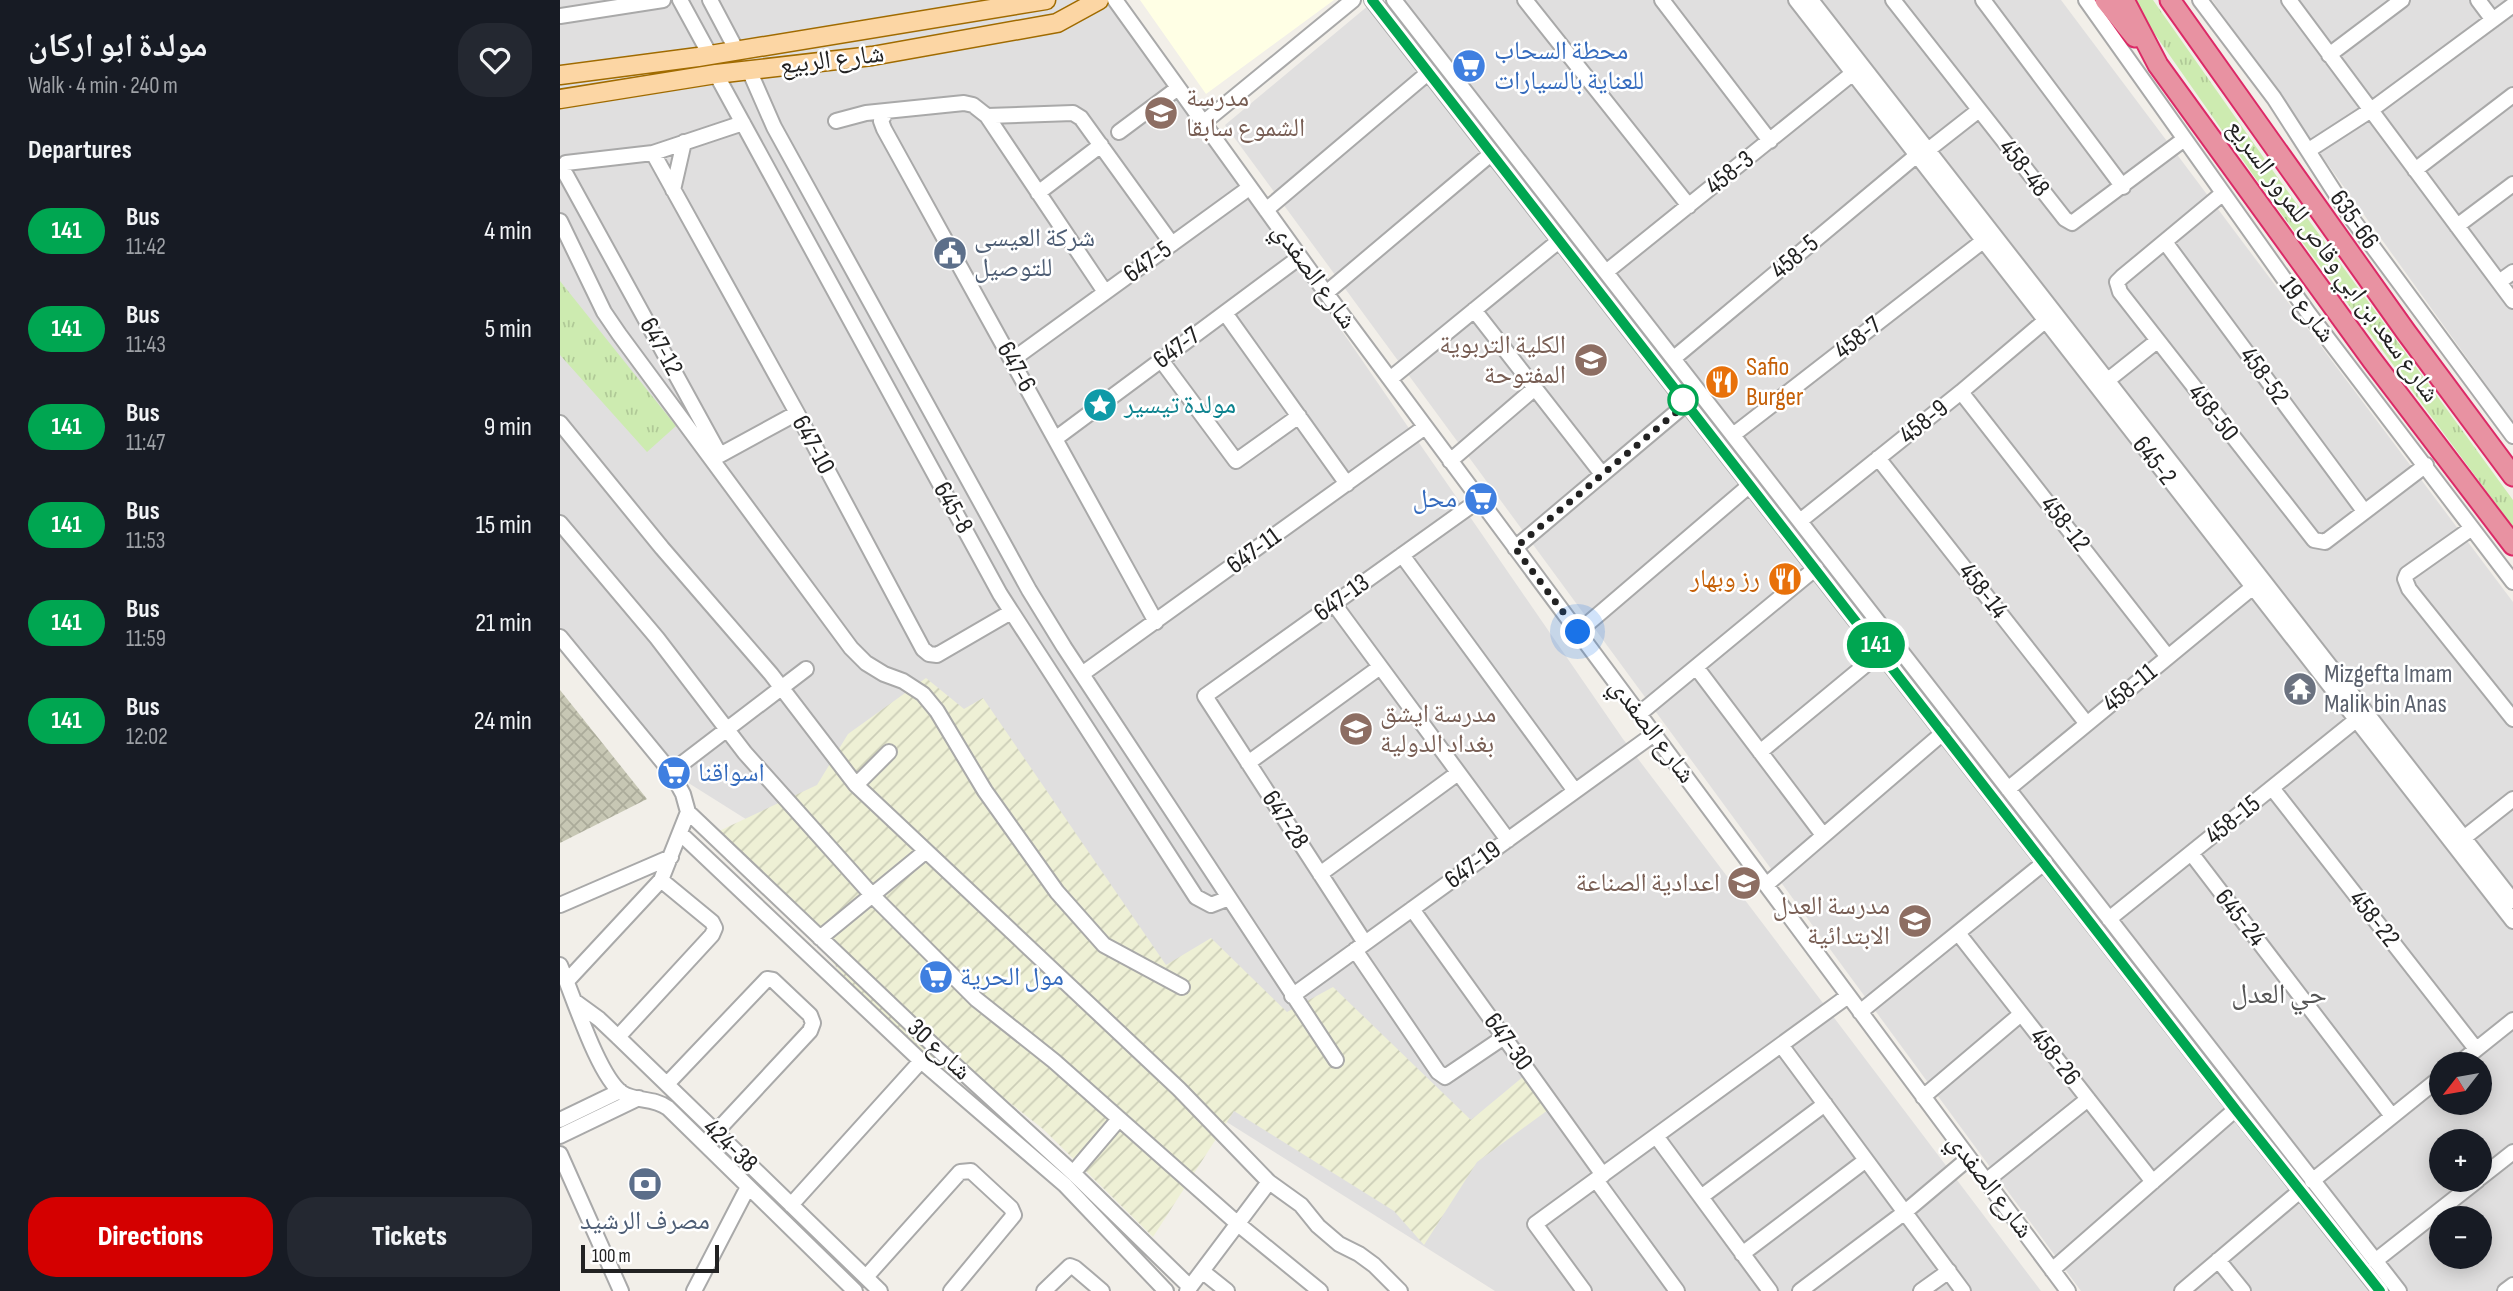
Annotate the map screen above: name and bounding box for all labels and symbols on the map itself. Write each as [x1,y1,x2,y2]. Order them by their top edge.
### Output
place label: محطة السحاب للعناية بالسيارات [1494,36,1644,97]
street label: شارع الربيع [778,38,886,82]
supermarket icon: محطة السحاب للعناية بالسيارات [1450,47,1488,85]
place label: مدرسة الشموع سابقا [1186,83,1305,144]
school or university icon: مدرسة الشموع سابقا [1142,94,1180,132]
street label: شارع سعد بن ابي وقاص للمرور السريع [2217,113,2446,411]
street label: 458-48 [1992,133,2056,203]
street label: 458-3 [1700,144,1760,202]
street label: 635-66 [2323,184,2385,256]
street label: شارع الصفدي [1262,217,1363,337]
place label: شركة العيسى للتوصيل [974,223,1095,284]
street label: 458-5 [1765,228,1825,286]
public building icon: شركة العيسى للتوصيل [931,234,969,272]
street label: 647-5 [1118,234,1178,290]
street label: شارع 19 [2272,271,2342,349]
street label: 458-7 [1828,310,1888,366]
street label: 647-12 [633,313,689,381]
street label: 647-7 [1148,320,1207,376]
place label: الكلية التربوية المفتوحة [1439,330,1566,391]
street label: 647-6 [990,336,1042,398]
school or university icon: الكلية التربوية المفتوحة [1572,341,1610,379]
street label: 458-52 [2233,341,2295,411]
place label: Safio Burger [1746,352,1804,413]
restaurant icon: Safio Burger [1703,363,1741,401]
street label: 458-50 [2181,378,2245,448]
unlabelled marker [1668,385,1698,415]
place icon: مولدة تيسير [1081,386,1119,424]
place label: مولدة تيسير [1123,390,1236,421]
street label: 458-9 [1893,393,1955,451]
street label: 647-10 [785,410,841,480]
street label: 645-2 [2125,430,2183,492]
street label: 645-8 [926,477,980,539]
supermarket icon: محل [1462,480,1500,518]
place label: محل [1412,484,1457,515]
street label: 458-12 [2034,490,2096,558]
street label: 647-11 [1221,521,1287,581]
street label: 458-14 [1952,557,2014,625]
restaurant icon: رز وبهار [1766,560,1804,598]
place label: رز وبهار [1689,564,1760,595]
street label: 647-13 [1308,567,1376,629]
your location [1560,614,1595,649]
line badge: 141 [1836,622,1916,668]
street label: 458-11 [2097,657,2163,719]
place label: Mizgefta Imam Malik bin Anas [2324,659,2452,720]
temple icon: Mizgefta Imam Malik bin Anas [2281,670,2319,708]
street label: شارع الصفدي [1599,672,1702,792]
place label: مدرسة ايشق بغداد الدولية [1380,699,1496,760]
school or university icon: مدرسة ايشق بغداد الدولية [1337,710,1375,748]
supermarket icon: اسواقنا [655,754,693,792]
place label: اسواقنا [698,758,765,789]
street label: 647-28 [1255,785,1315,855]
street label: 458-15 [2199,788,2267,852]
street label: 647-19 [1439,834,1507,896]
school or university icon: اعدادية الصناعة [1725,864,1763,902]
place label: اعدادية الصناعة [1576,868,1720,899]
street label: 645-24 [2208,883,2272,953]
street label: 458-22 [2342,884,2406,954]
place label: مدرسة العدل الابتدائية [1773,891,1890,952]
school or university icon: مدرسة العدل الابتدائية [1896,902,1934,940]
supermarket icon: مول الحرية [917,958,955,996]
place label: مول الحرية [960,962,1064,993]
district label: حي العدل [2231,978,2327,1016]
street label: 647-30 [1477,1007,1539,1077]
street label: شارع 30 [901,1013,977,1087]
street label: 458-26 [2023,1022,2087,1092]
north arrow [2429,1052,2492,1115]
street label: 424-38 [696,1113,764,1179]
street label: شارع الصفدي [1937,1127,2040,1247]
bank icon: مصرف الرشيد [626,1165,664,1203]
place label: مصرف الرشيد [580,1206,710,1237]
scale bar [581,1242,719,1274]

